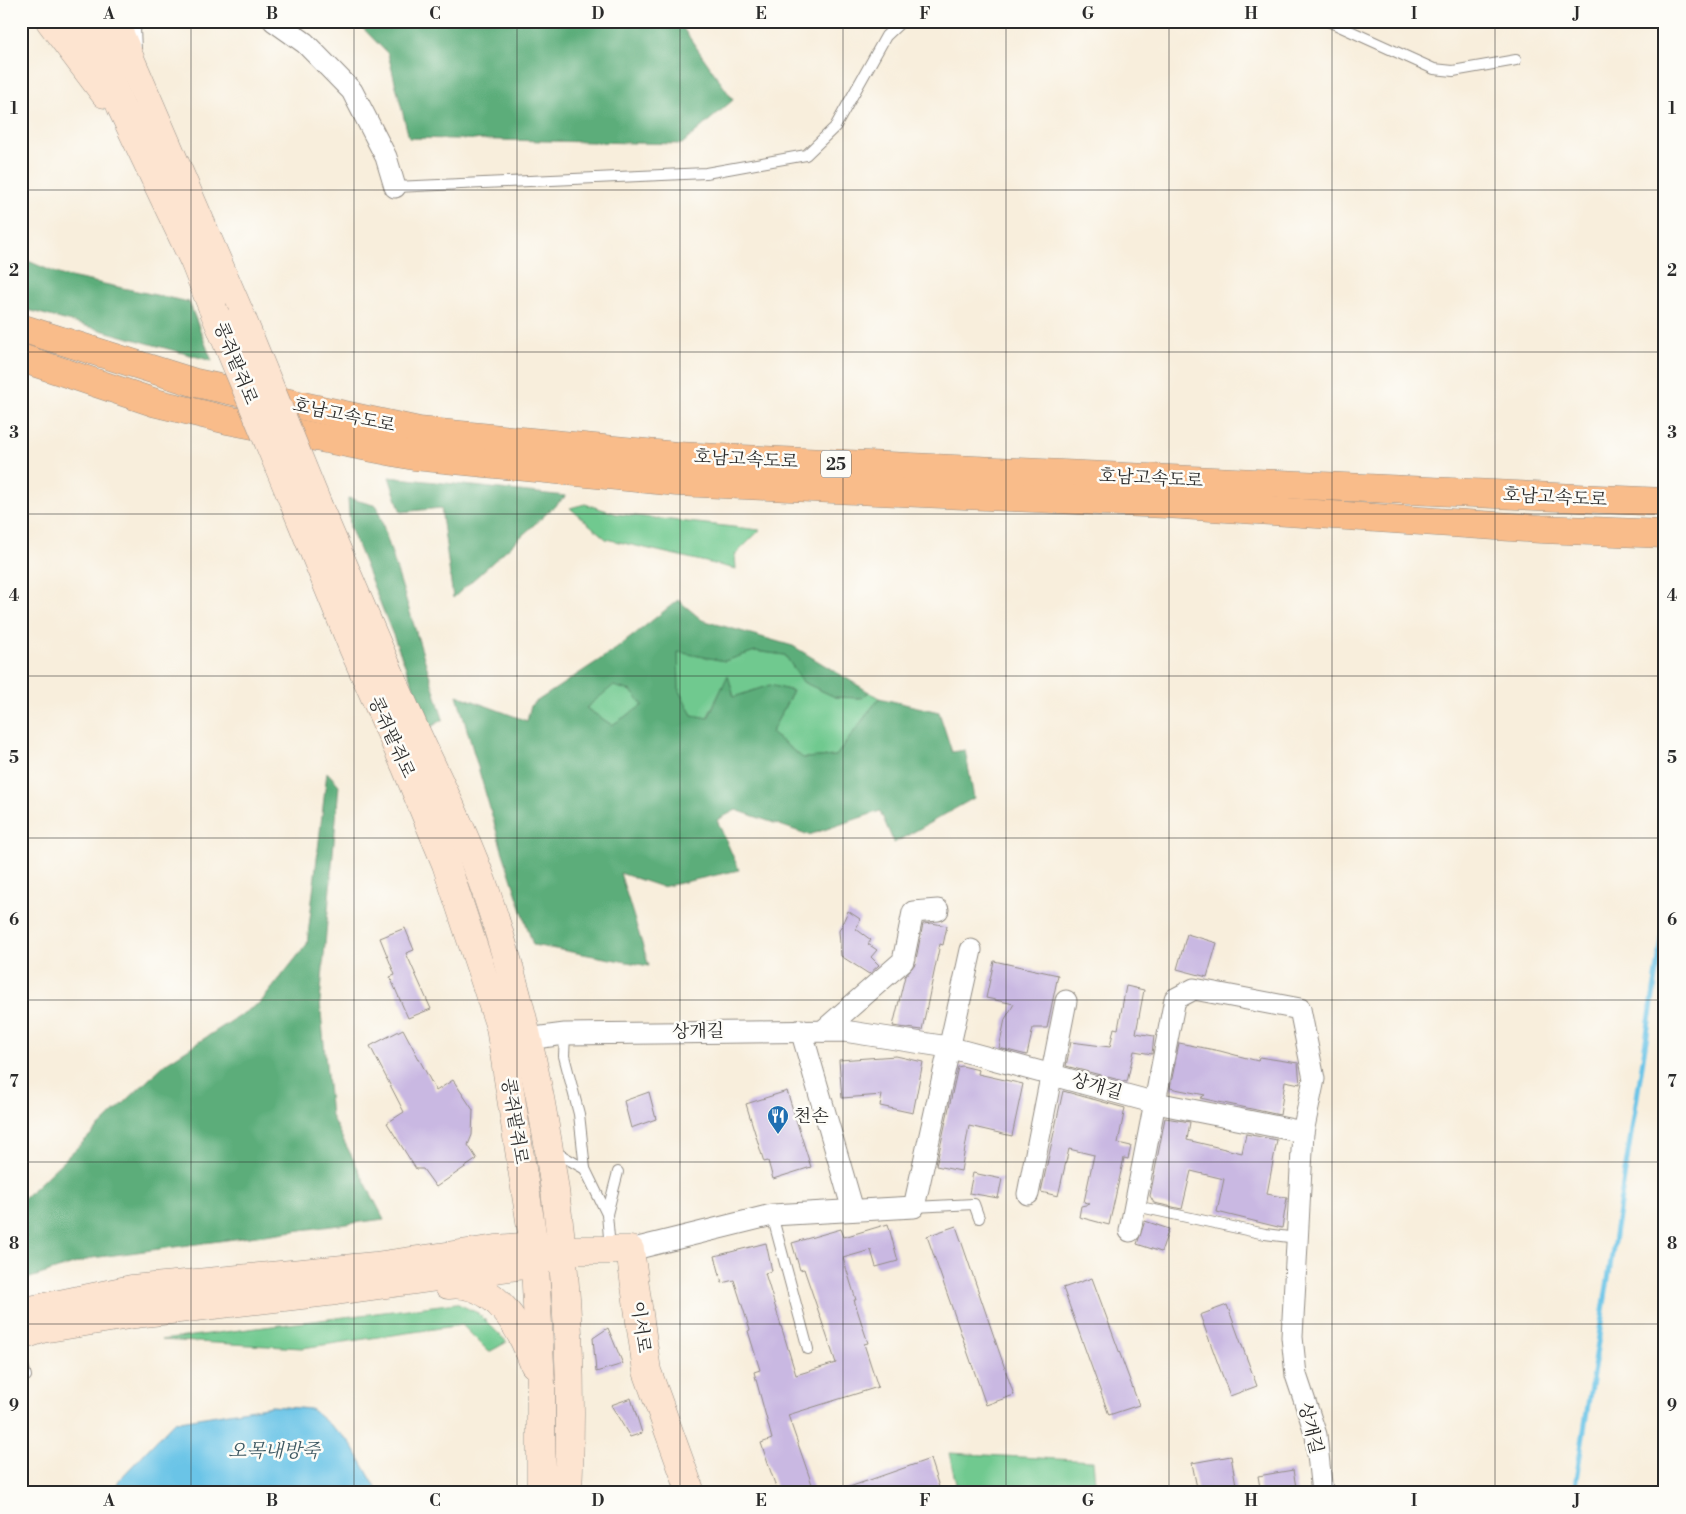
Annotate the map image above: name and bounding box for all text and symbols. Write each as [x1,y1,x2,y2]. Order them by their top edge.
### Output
text: A [102,4,115,24]
text: B [266,4,278,24]
text: C [429,4,441,24]
text: D [592,4,605,24]
text: E [755,4,767,24]
text: F [919,4,931,24]
text: G [1082,4,1095,24]
text: H [1244,4,1258,24]
text: I [1411,4,1417,24]
text: J [1572,4,1580,24]
text: 1 [10,99,18,119]
text: 1 [1668,99,1676,119]
text: 2 [9,261,19,281]
text: 2 [1667,261,1677,281]
street label: 콩쥐팥쥐로 [209,319,262,408]
street label: 호남고속도로 [290,393,397,438]
text: 3 [9,423,19,443]
text: 3 [1667,423,1677,443]
street label: 호남고속도로 [693,445,799,474]
road number: 25 [821,450,851,478]
street label: 호남고속도로 [1098,464,1204,493]
street label: 호남고속도로 [1502,483,1608,512]
text: 4 [9,586,20,606]
text: 4 [1667,586,1678,606]
street label: 콩쥐팥쥐로 [363,693,420,782]
text: 5 [9,748,19,768]
text: 5 [1667,748,1677,768]
text: 6 [9,910,19,930]
text: 6 [1667,910,1677,930]
street label: 상개길 [672,1020,724,1043]
street label: 상개길 [1069,1068,1125,1105]
text: 7 [9,1072,19,1092]
text: 7 [1667,1072,1677,1092]
street label: 콩쥐팥쥐로 [496,1076,533,1166]
restaurant icon: 천손 [766,1104,790,1135]
place label: 천손 [794,1105,829,1128]
text: 8 [9,1234,19,1254]
text: 8 [1667,1234,1677,1254]
street label: 이서로 [625,1300,656,1355]
text: 9 [9,1396,19,1416]
text: 9 [1667,1396,1677,1416]
street label: 상개길 [1293,1400,1328,1456]
water label: 오목내방죽 [228,1439,322,1463]
text: A [102,1491,115,1511]
text: B [266,1491,278,1511]
text: C [429,1491,441,1511]
text: D [592,1491,605,1511]
text: E [755,1491,767,1511]
text: F [919,1491,931,1511]
text: G [1082,1491,1095,1511]
text: H [1244,1491,1258,1511]
text: I [1411,1491,1417,1511]
text: J [1572,1491,1580,1511]

